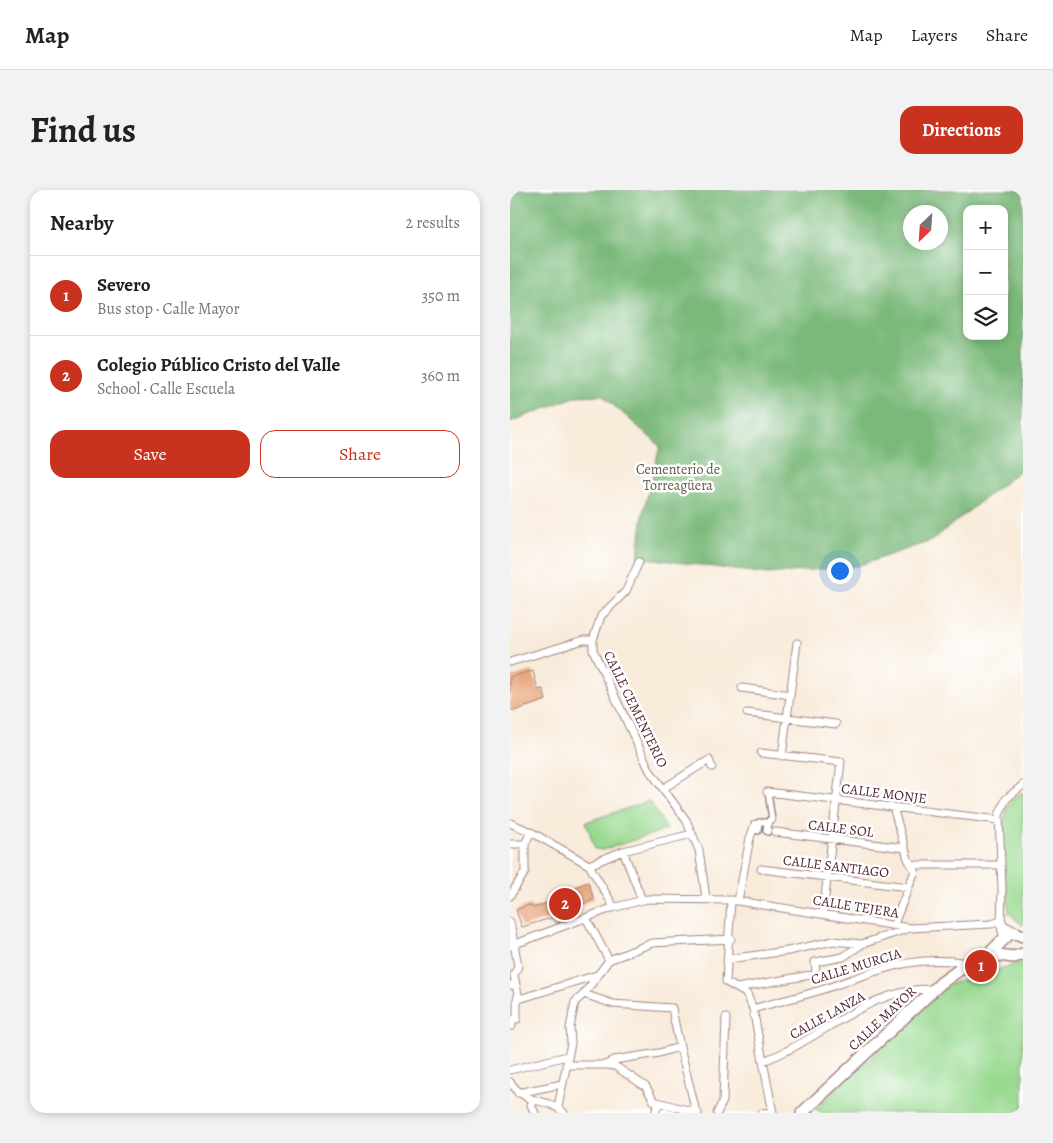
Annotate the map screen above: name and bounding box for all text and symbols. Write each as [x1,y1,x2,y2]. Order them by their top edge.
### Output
text: Map [25,19,69,51]
text: Map [850,23,883,47]
text: Layers [911,23,958,47]
text: Share [986,23,1028,47]
text: Find us [30,106,136,154]
button: Directions [900,106,1023,154]
north arrow [903,205,948,250]
map controls [963,205,1008,340]
button: + [963,205,1008,250]
text: Nearby [50,209,113,237]
text: 2 results [405,212,460,234]
button: − [963,250,1008,295]
text: Severo [97,272,151,298]
text: 1 [63,285,69,307]
text: 350 m [421,285,460,307]
button: layers [963,295,1008,340]
text: Bus stop · Calle Mayor [97,298,240,320]
text: Colegio Público Cristo del Valle [97,352,340,378]
text: 2 [62,365,70,387]
text: 360 m [421,365,460,387]
text: School · Calle Escuela [97,378,235,400]
button: Save [50,430,250,478]
button: Share [260,430,460,478]
park label: Cementerio de Torreagüera [636,460,720,495]
your location [827,558,853,584]
street label: CALLE CEMENTERIO [599,648,672,771]
street label: CALLE MONJE [840,779,928,808]
street label: CALLE SOL [807,815,876,842]
street label: CALLE SANTIAGO [782,851,890,882]
pin: 2 [549,885,581,923]
street label: CALLE TEJERA [811,890,901,923]
street label: CALLE MURCIA [809,944,904,989]
pin: 1 [965,947,997,985]
street label: CALLE MAYOR [844,982,921,1055]
street label: CALLE LANZA [786,987,869,1044]

